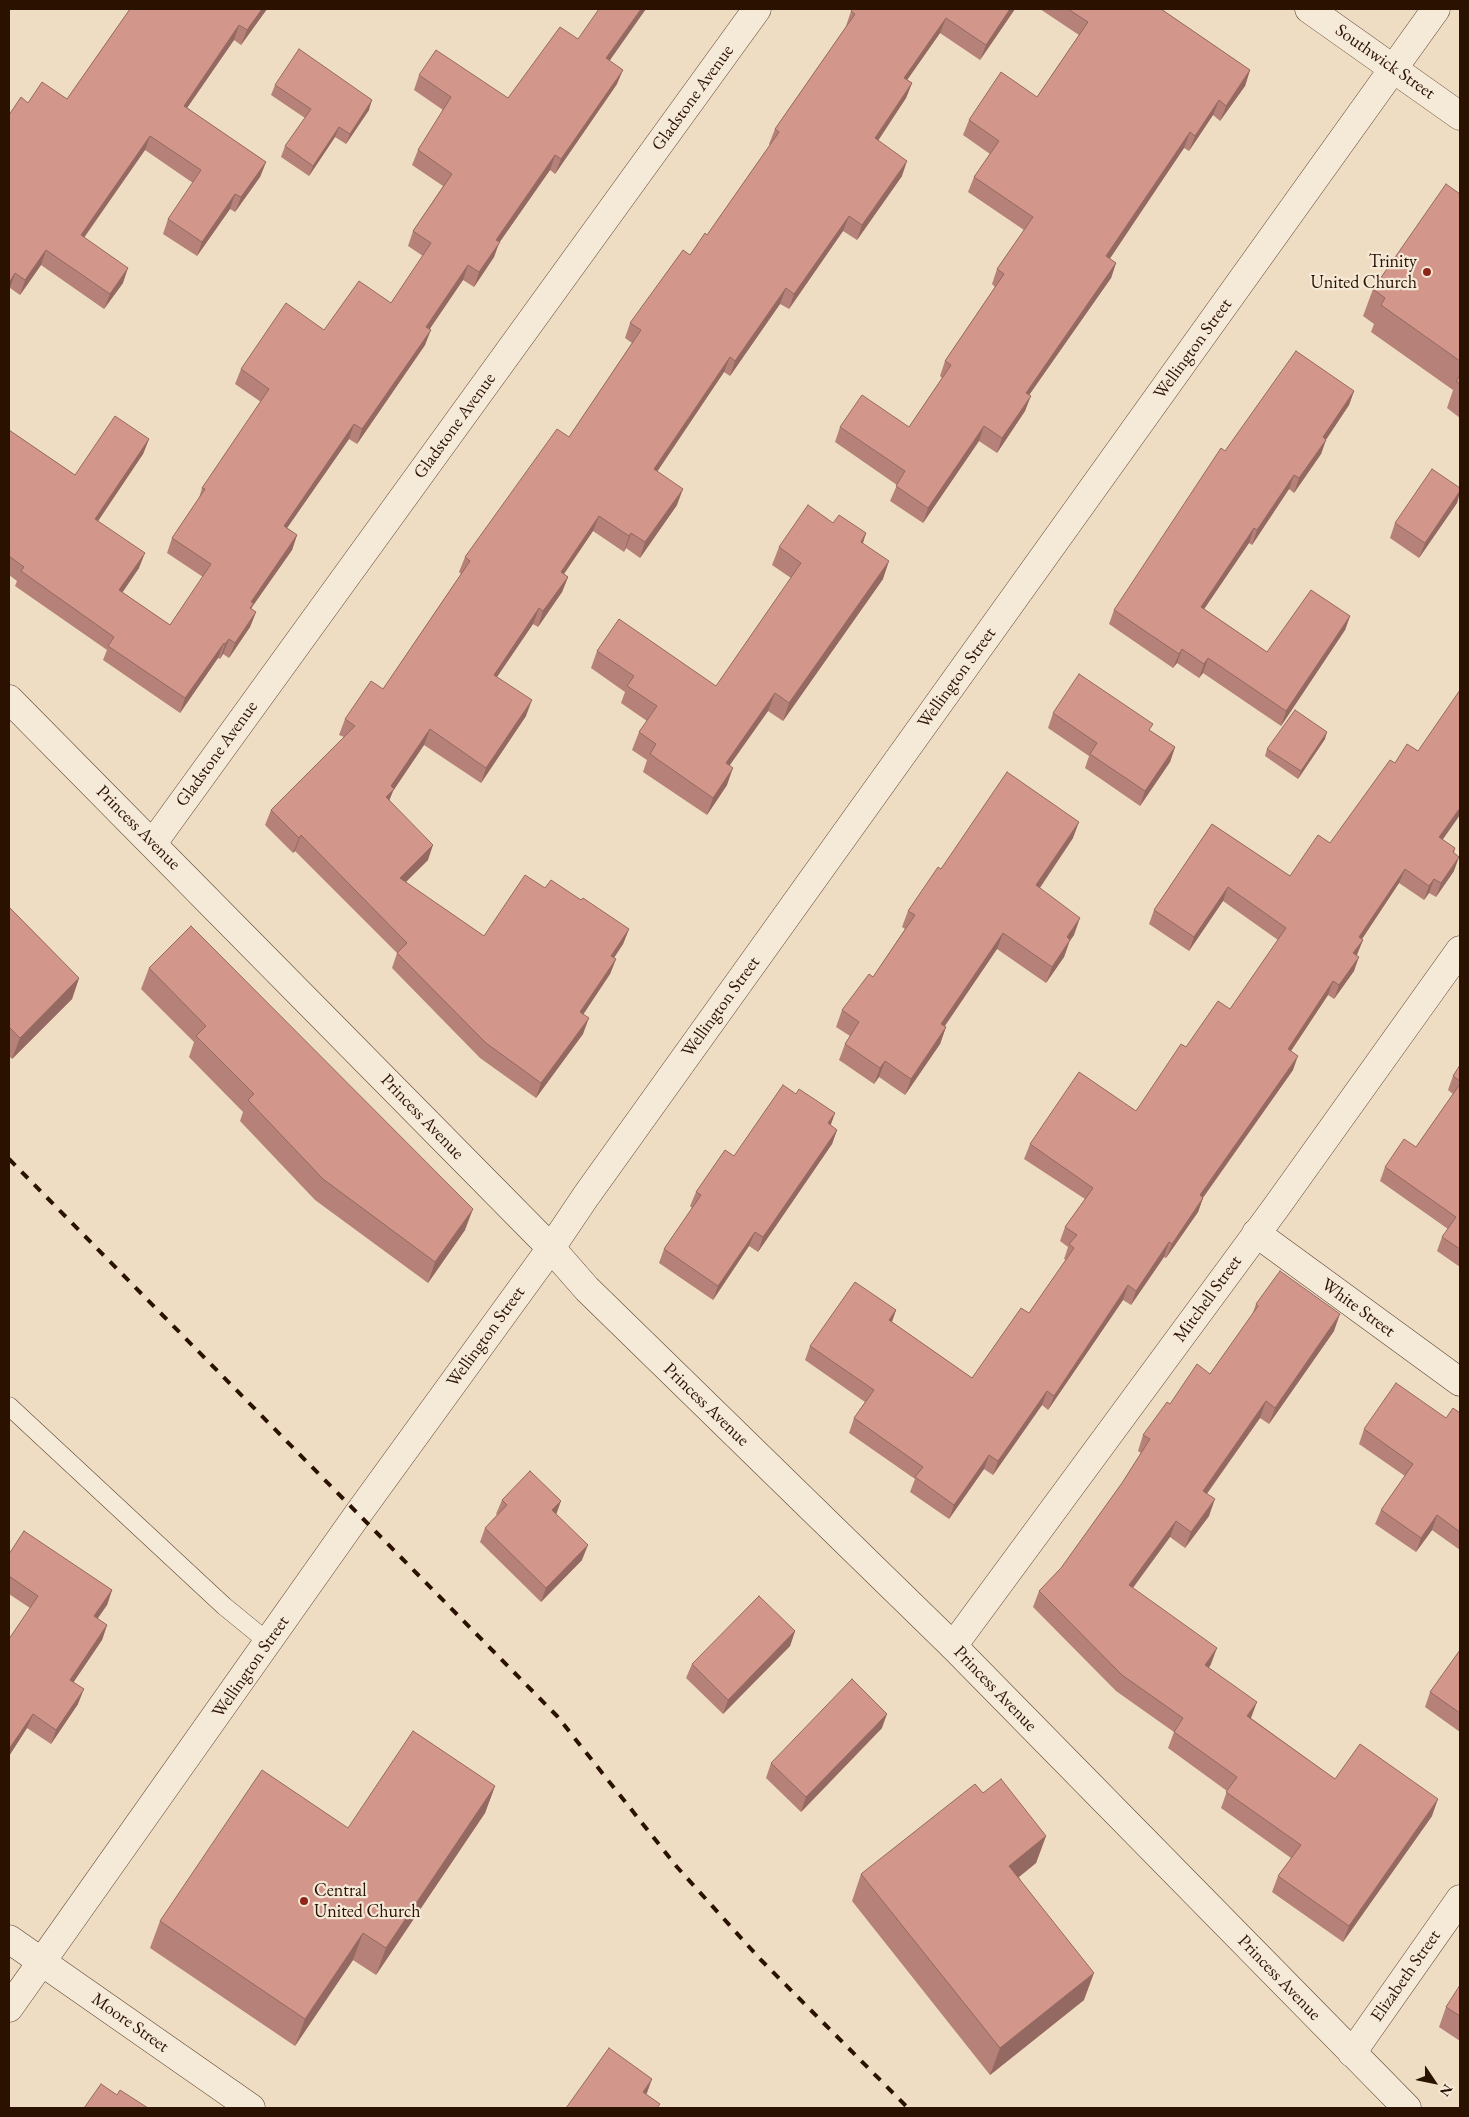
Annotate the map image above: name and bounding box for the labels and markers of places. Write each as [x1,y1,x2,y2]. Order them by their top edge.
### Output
place label: Trinity United Church [1310,251,1417,294]
marker: Trinity United Church [1421,266,1433,278]
place label: Central United Church [314,1880,421,1922]
marker: Central United Church [298,1895,310,1907]

